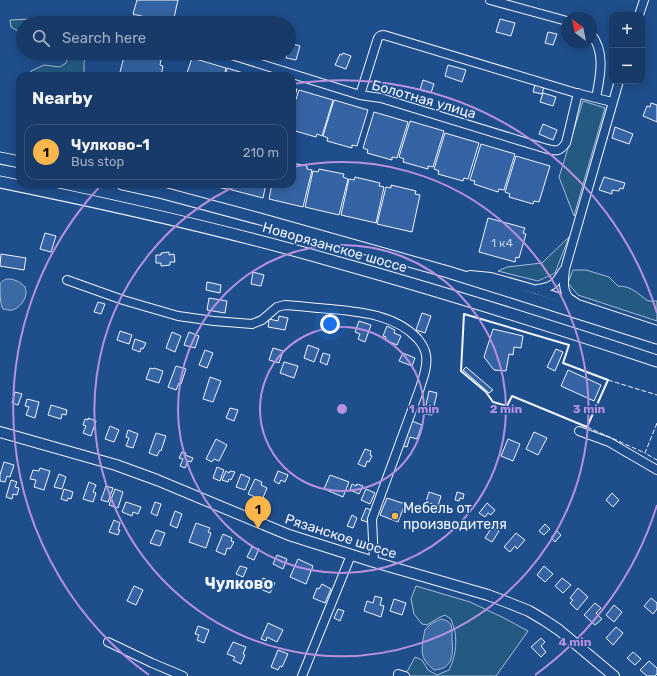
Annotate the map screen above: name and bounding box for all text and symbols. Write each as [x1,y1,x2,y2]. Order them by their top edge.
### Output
north arrow [561,12,597,48]
map controls [609,12,645,84]
button: + [609,12,645,48]
search box [16,16,296,60]
icon: search [30,27,52,49]
text: Search here [62,29,146,47]
button: − [609,48,645,84]
street label: Болотная улица [370,76,478,123]
text: Nearby [32,88,93,108]
text: Чулково-1 [71,136,150,154]
text: 1 [43,145,49,160]
text: 210 m [243,145,279,160]
text: Bus stop [71,154,124,169]
street label: Новорязанское шоссе [260,219,409,276]
house number: 1 к4 [491,236,514,250]
your location [320,314,340,334]
centre of rings [335,402,349,416]
text: 1 min [409,402,440,416]
text: 2 min [490,402,523,416]
text: 3 min [573,402,606,416]
pin: 1 [245,496,271,529]
place label: Мебель от производителя [403,500,507,533]
street label: Рязанское шоссе [283,510,399,563]
marker: Мебель от производителя [390,511,400,521]
district label: Чулково [205,574,274,593]
text: 4 min [559,635,592,649]

